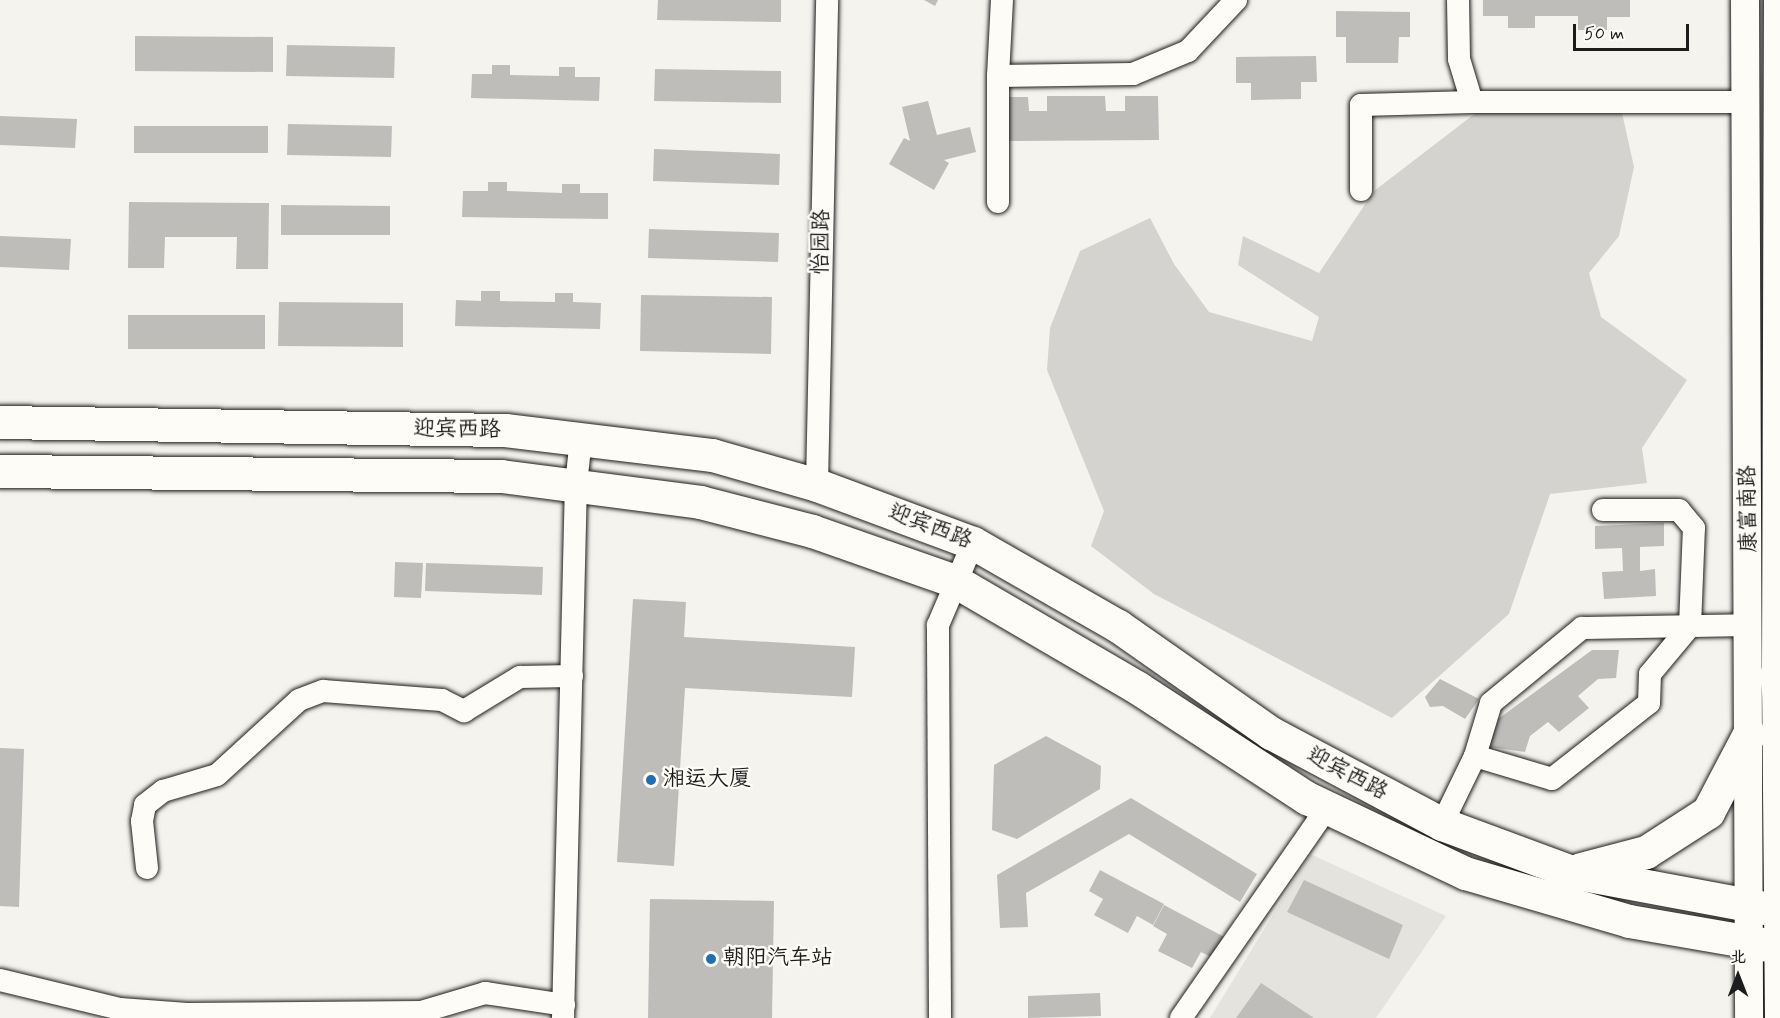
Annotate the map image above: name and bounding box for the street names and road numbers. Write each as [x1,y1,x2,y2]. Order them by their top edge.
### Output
street label: 怡园路 [808,209,836,275]
street label: 迎宾西路 [413,416,501,444]
street label: 康富南路 [1735,465,1763,553]
street label: 迎宾西路 [884,499,976,555]
street label: 迎宾西路 [1302,742,1392,806]

